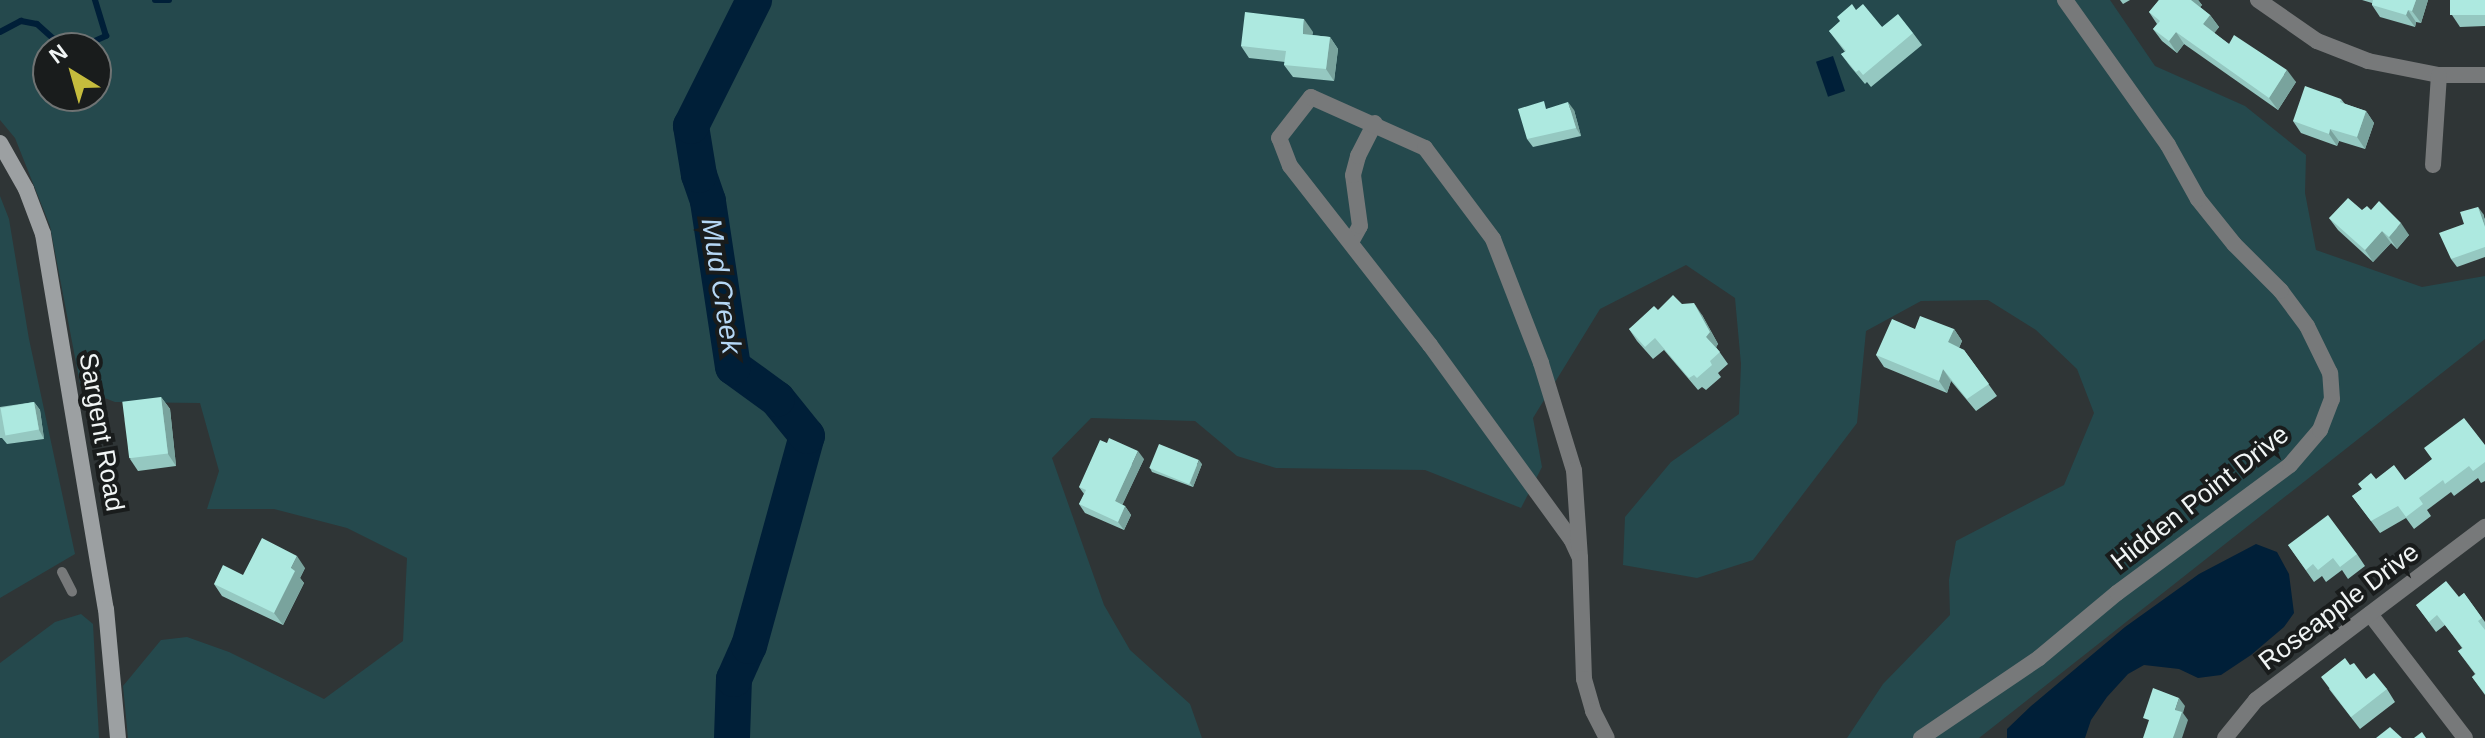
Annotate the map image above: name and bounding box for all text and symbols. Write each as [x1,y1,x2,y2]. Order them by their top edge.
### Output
north arrow [32,32,112,112]
text: N [45,39,72,69]
water label: Mud Creek [694,216,748,356]
street label: Sargent Road [72,350,130,514]
street label: Hidden Point Drive [2105,419,2295,577]
street label: Roseapple Drive [2253,537,2425,677]

